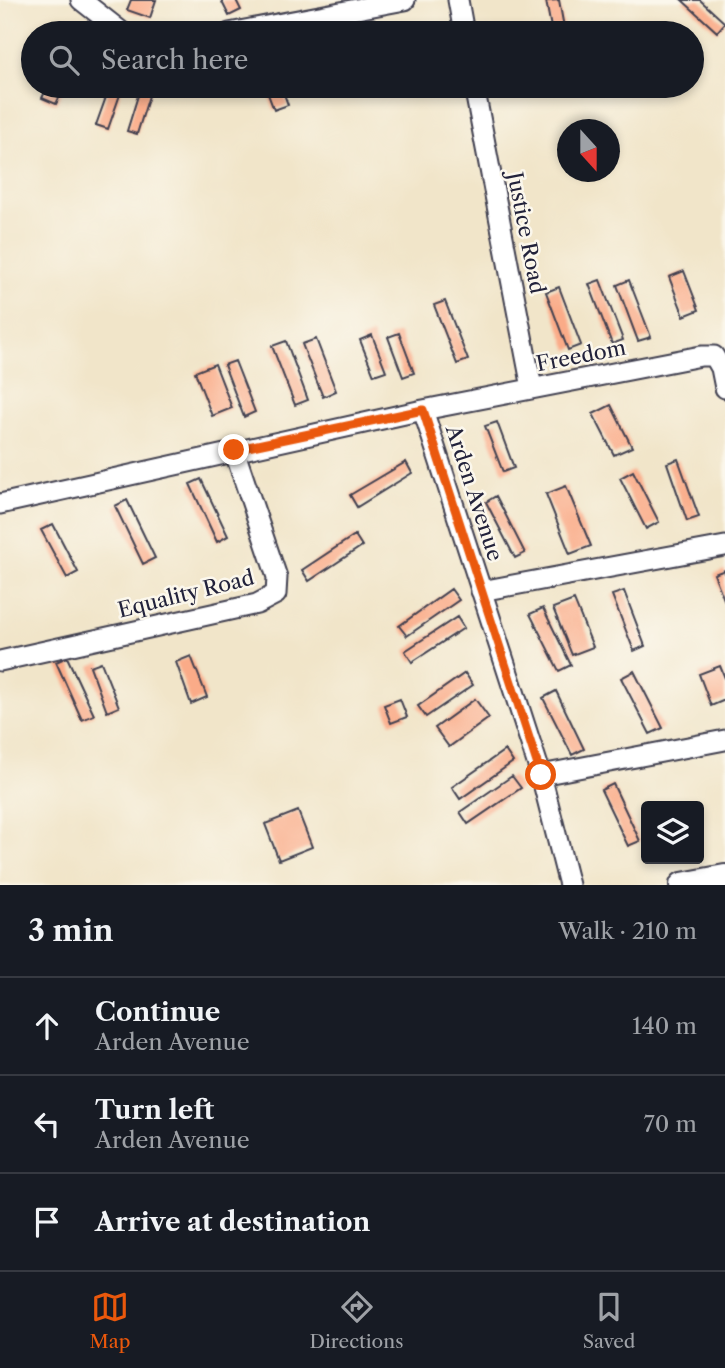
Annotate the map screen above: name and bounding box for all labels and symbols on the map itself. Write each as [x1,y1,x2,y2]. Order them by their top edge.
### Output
north arrow [557,119,620,182]
street label: Justice Road [502,167,551,296]
street label: Freedom [534,334,628,376]
street label: Arden Avenue [440,421,508,564]
route end [218,434,249,465]
street label: Equality Road [115,564,257,623]
route start [525,759,556,790]

